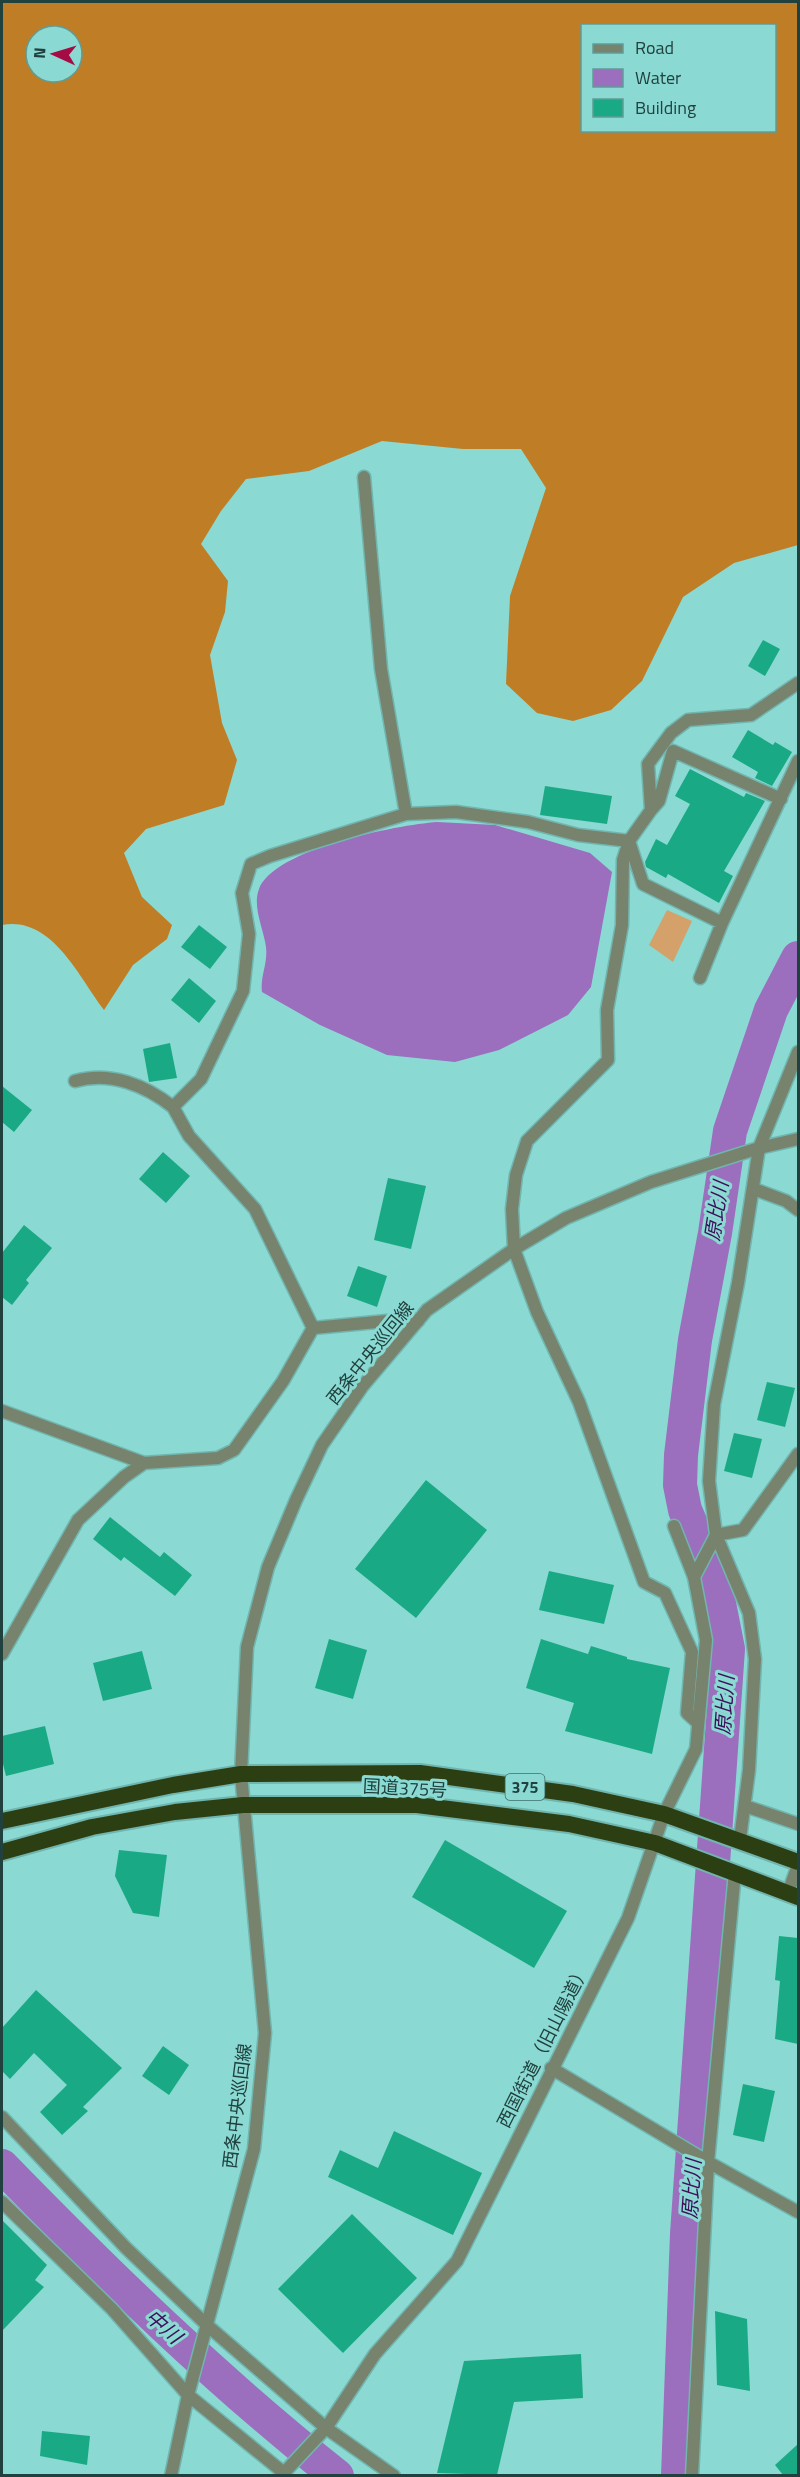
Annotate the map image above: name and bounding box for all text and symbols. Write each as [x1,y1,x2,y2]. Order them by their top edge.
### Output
north arrow [24,24,84,84]
legend [581,24,776,132]
text: Road [635,34,674,61]
text: N [27,47,51,59]
text: Water [635,64,681,91]
text: Building [635,94,696,121]
water label: 原比川 [696,1177,736,1243]
street label: 西条中央巡回線 [320,1296,420,1410]
water label: 原比川 [706,1672,742,1736]
street label: 国道375号 [362,1772,448,1804]
road number: 375 [506,1774,544,1800]
street label: 西国街道（旧山陽道） [490,1960,596,2132]
street label: 西条中央巡回線 [216,2042,258,2170]
water label: 原比川 [673,2156,709,2220]
water label: 中川 [139,2301,191,2352]

